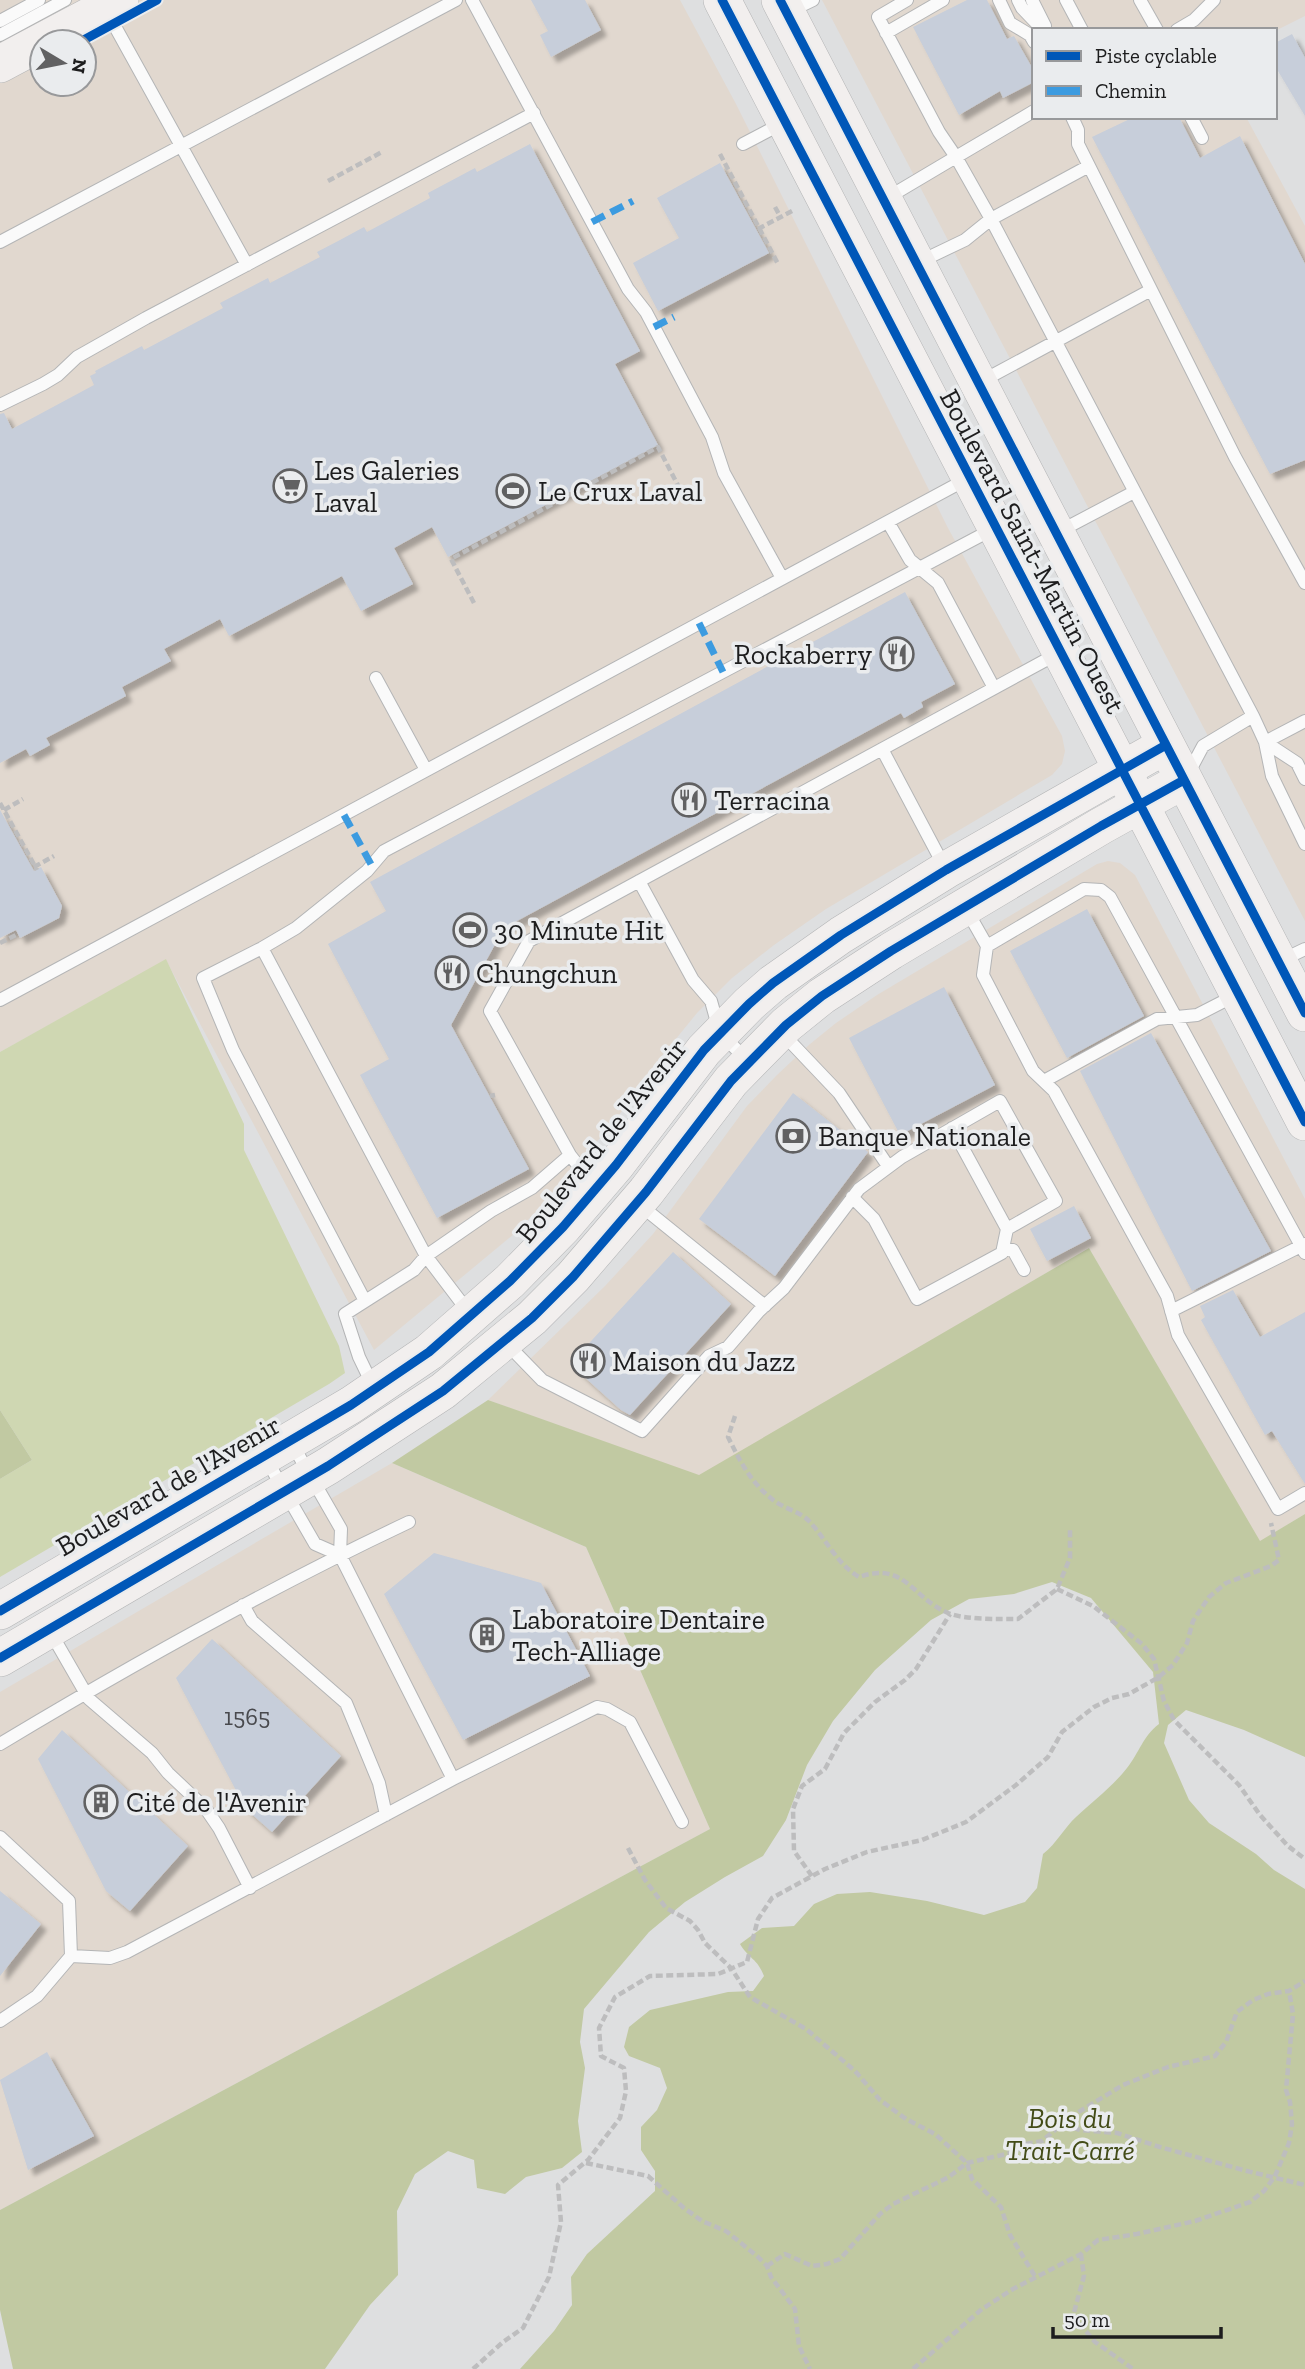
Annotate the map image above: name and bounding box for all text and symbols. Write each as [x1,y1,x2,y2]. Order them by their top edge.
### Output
north arrow [28,28,98,98]
legend [1032,28,1277,119]
text: Piste cyclable [1095,43,1217,68]
text: N [67,57,92,75]
text: Chemin [1095,78,1166,103]
street label: Boulevard Saint-Martin Ouest [933,384,1132,719]
place label: Les Galeries Laval [314,454,460,519]
supermarket icon: Les Galeries Laval [271,467,309,505]
sports icon: Le Crux Laval [494,472,532,510]
place label: Le Crux Laval [538,475,703,508]
restaurant icon: Rockaberry [878,635,916,673]
place label: Rockaberry [734,638,873,671]
restaurant icon: Terracina [670,781,708,819]
place label: Terracina [714,784,831,817]
sports icon: 30 Minute Hit [451,911,489,949]
place label: 30 Minute Hit [494,914,664,947]
restaurant icon: Chungchun [433,954,471,992]
place label: Chungchun [476,957,617,990]
street label: Boulevard de l'Avenir [509,1031,694,1249]
bank icon: Banque Nationale [774,1117,812,1155]
place label: Banque Nationale [818,1120,1031,1153]
restaurant icon: Maison du Jazz [569,1342,607,1380]
place label: Maison du Jazz [612,1345,795,1378]
street label: Boulevard de l'Avenir [50,1408,286,1563]
place label: Laboratoire Dentaire Tech-Alliage [512,1603,765,1668]
building icon: Laboratoire Dentaire Tech-Alliage [468,1616,506,1654]
house number: 1565 [224,1702,270,1731]
building icon: Cité de l'Avenir [82,1783,120,1821]
place label: Cité de l'Avenir [126,1786,307,1819]
park label: Bois du Trait-Carré [1005,2102,1135,2167]
scale bar [1053,2296,1221,2340]
text: 50 m [1064,2307,1110,2332]

